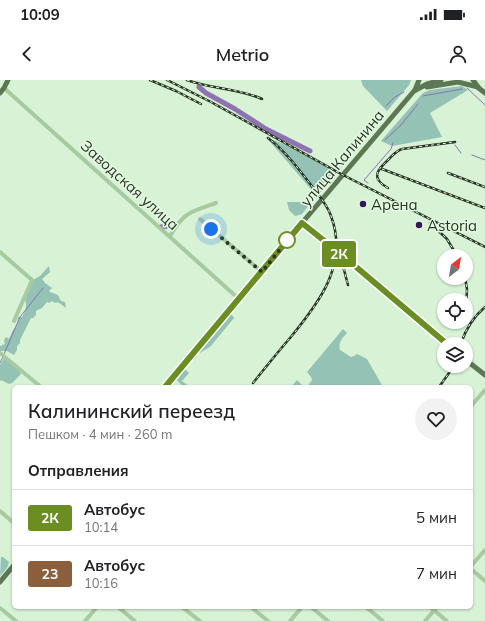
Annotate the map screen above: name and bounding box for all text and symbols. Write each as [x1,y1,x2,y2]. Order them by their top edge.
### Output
text: 10:09 [20,5,60,24]
icon: back [16,43,38,65]
text: Metrio [216,43,269,66]
icon: person [447,43,469,65]
street label: улица Калинина [296,106,388,210]
street label: Заводская улица [77,136,183,234]
place label: Арена [371,195,418,214]
marker: Арена [358,199,368,209]
place label: Astoria [427,216,477,235]
your location [201,219,221,239]
marker: Astoria [414,220,424,230]
unlabelled marker [278,231,296,249]
line badge: 2К [321,241,357,267]
text: 2К [330,245,348,263]
north arrow [437,249,473,285]
map controls [437,249,473,373]
button: locate [437,293,473,329]
button: layers [437,337,473,373]
button: heart [415,398,457,440]
text: Калининский переезд [28,399,235,423]
text: Пешком · 4 мин · 260 m [28,426,172,442]
text: Отправления [28,461,129,480]
text: Автобус [84,500,145,519]
text: 5 мин [416,508,457,527]
text: 2К [41,509,59,527]
text: 10:14 [84,519,118,535]
text: Автобус [84,556,145,575]
text: 7 мин [416,564,457,583]
text: 23 [42,565,58,583]
text: 10:16 [84,575,118,591]

